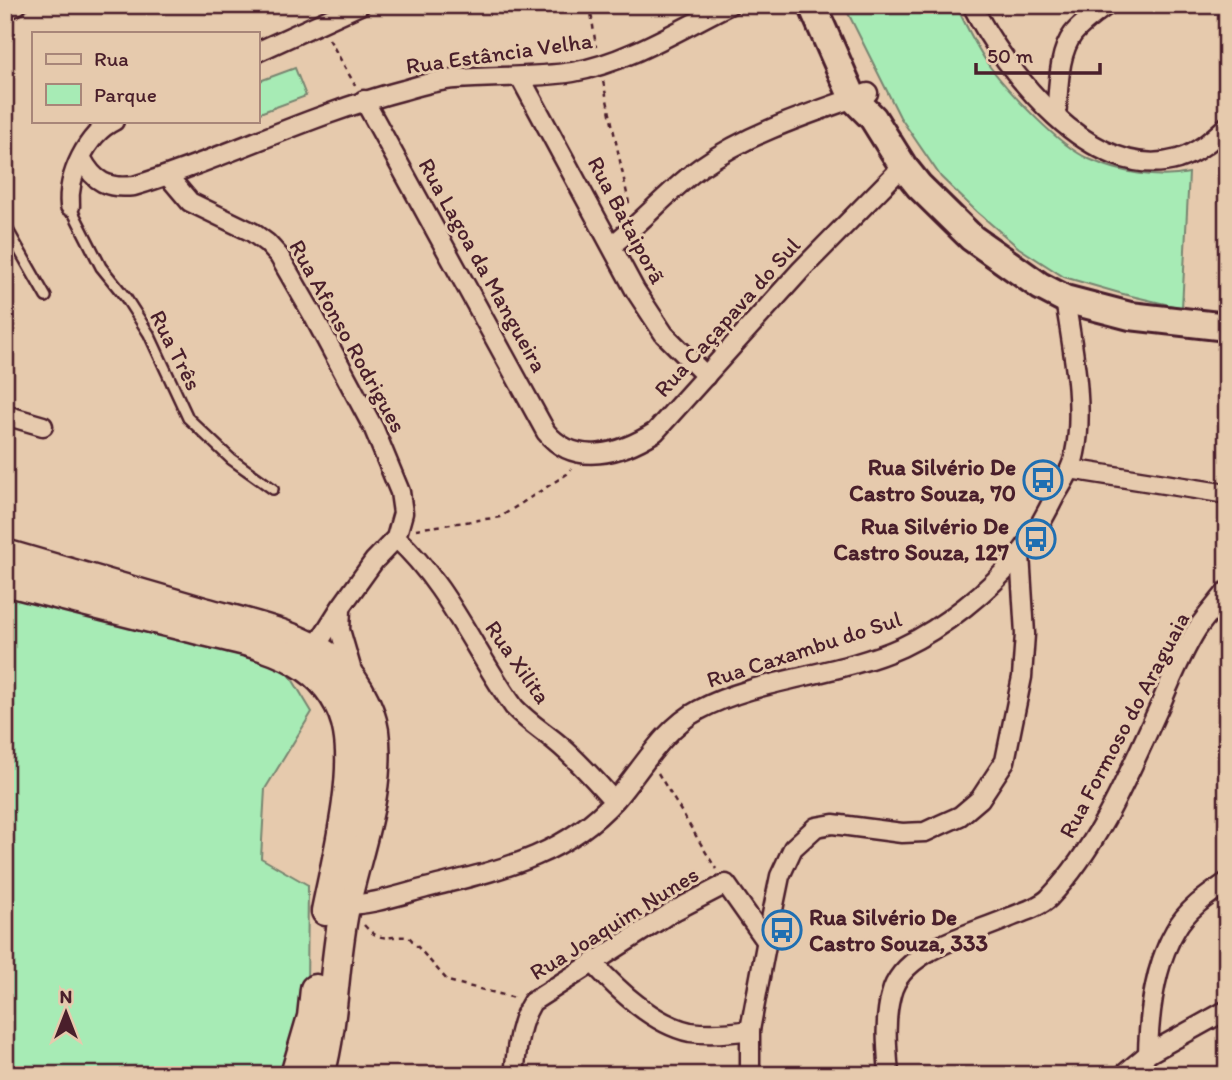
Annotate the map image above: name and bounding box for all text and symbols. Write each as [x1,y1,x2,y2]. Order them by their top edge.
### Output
street label: Rua Estância Velha [404,26,594,80]
legend [32,32,259,122]
scale bar [976,32,1101,76]
text: 50 m [987,43,1034,68]
text: Rua [94,46,129,71]
text: Parque [94,82,157,107]
street label: Rua Bataiporã [582,152,672,288]
street label: Rua Lagoa da Mangueira [412,153,554,377]
street label: Rua Caçapava do Sul [648,231,806,403]
street label: Rua Afonso Rodrigues [283,235,413,437]
street label: Rua Três [144,305,208,395]
place label: Rua Silvério De Castro Souza, 70 [849,453,1016,507]
bus stop icon: Rua Silvério De Castro Souza, 70 [1022,459,1064,501]
place label: Rua Silvério De Castro Souza, 127 [833,512,1010,566]
bus stop icon: Rua Silvério De Castro Souza, 127 [1015,518,1057,560]
street label: Rua Caxambu do Sul [703,604,905,694]
street label: Rua Formoso do Araguaia [1053,607,1195,843]
street label: Rua Xilita [479,615,557,709]
street label: Rua Joaquim Nunes [524,860,704,986]
place label: Rua Silvério De Castro Souza, 333 [809,903,989,957]
bus stop icon: Rua Silvério De Castro Souza, 333 [761,909,803,951]
north arrow [32,978,102,1048]
text: N [60,985,72,1008]

